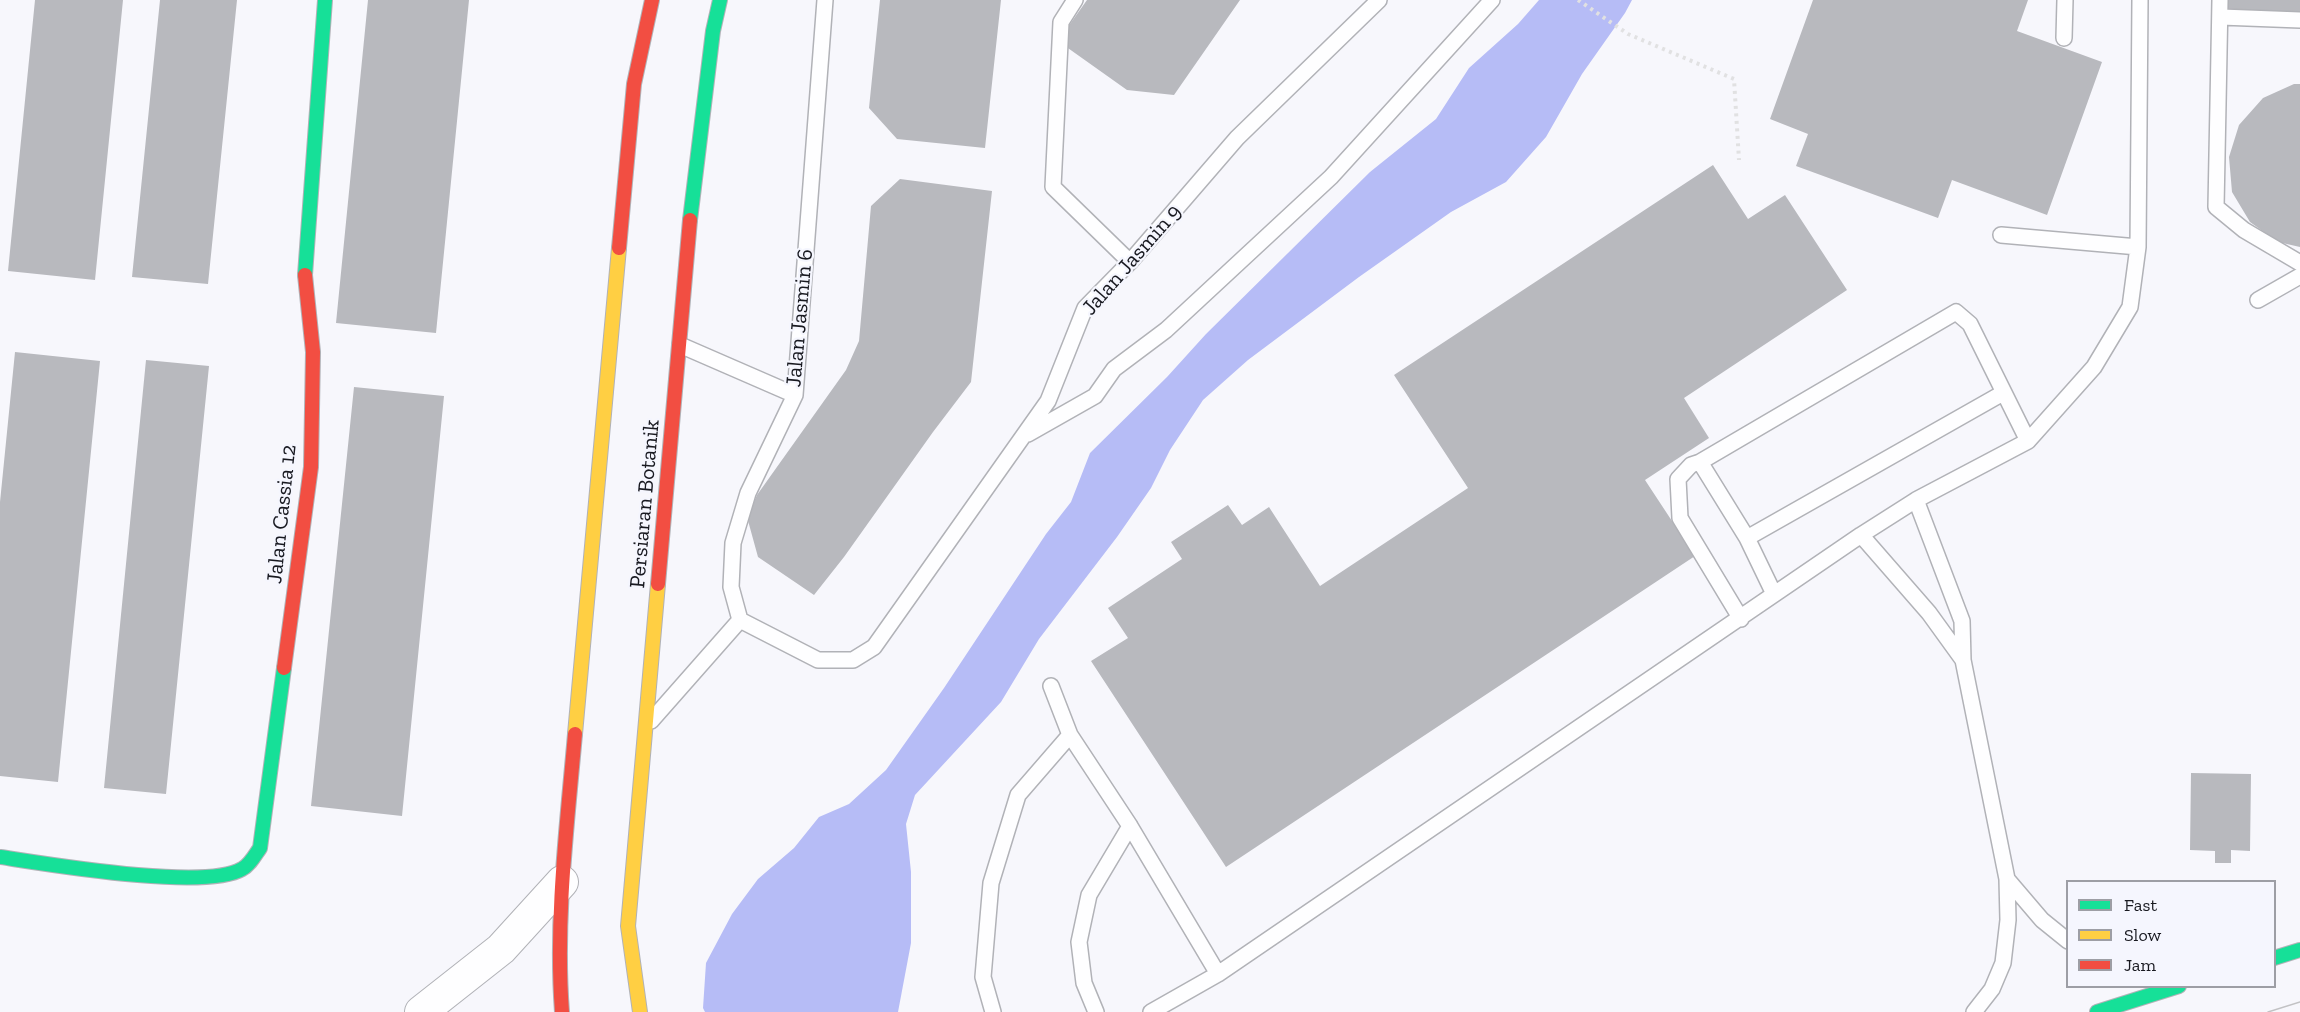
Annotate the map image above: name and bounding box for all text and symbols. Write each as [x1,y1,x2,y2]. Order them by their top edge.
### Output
street label: Jalan Jasmin 9 [1077,199,1187,321]
street label: Jalan Jasmin 6 [781,248,819,388]
street label: Persiaran Botanik [624,419,666,589]
street label: Jalan Cassia 12 [262,443,302,585]
legend [2066,880,2276,988]
text: Fast [2124,894,2157,916]
text: Slow [2124,924,2161,946]
text: Jam [2124,954,2156,976]

